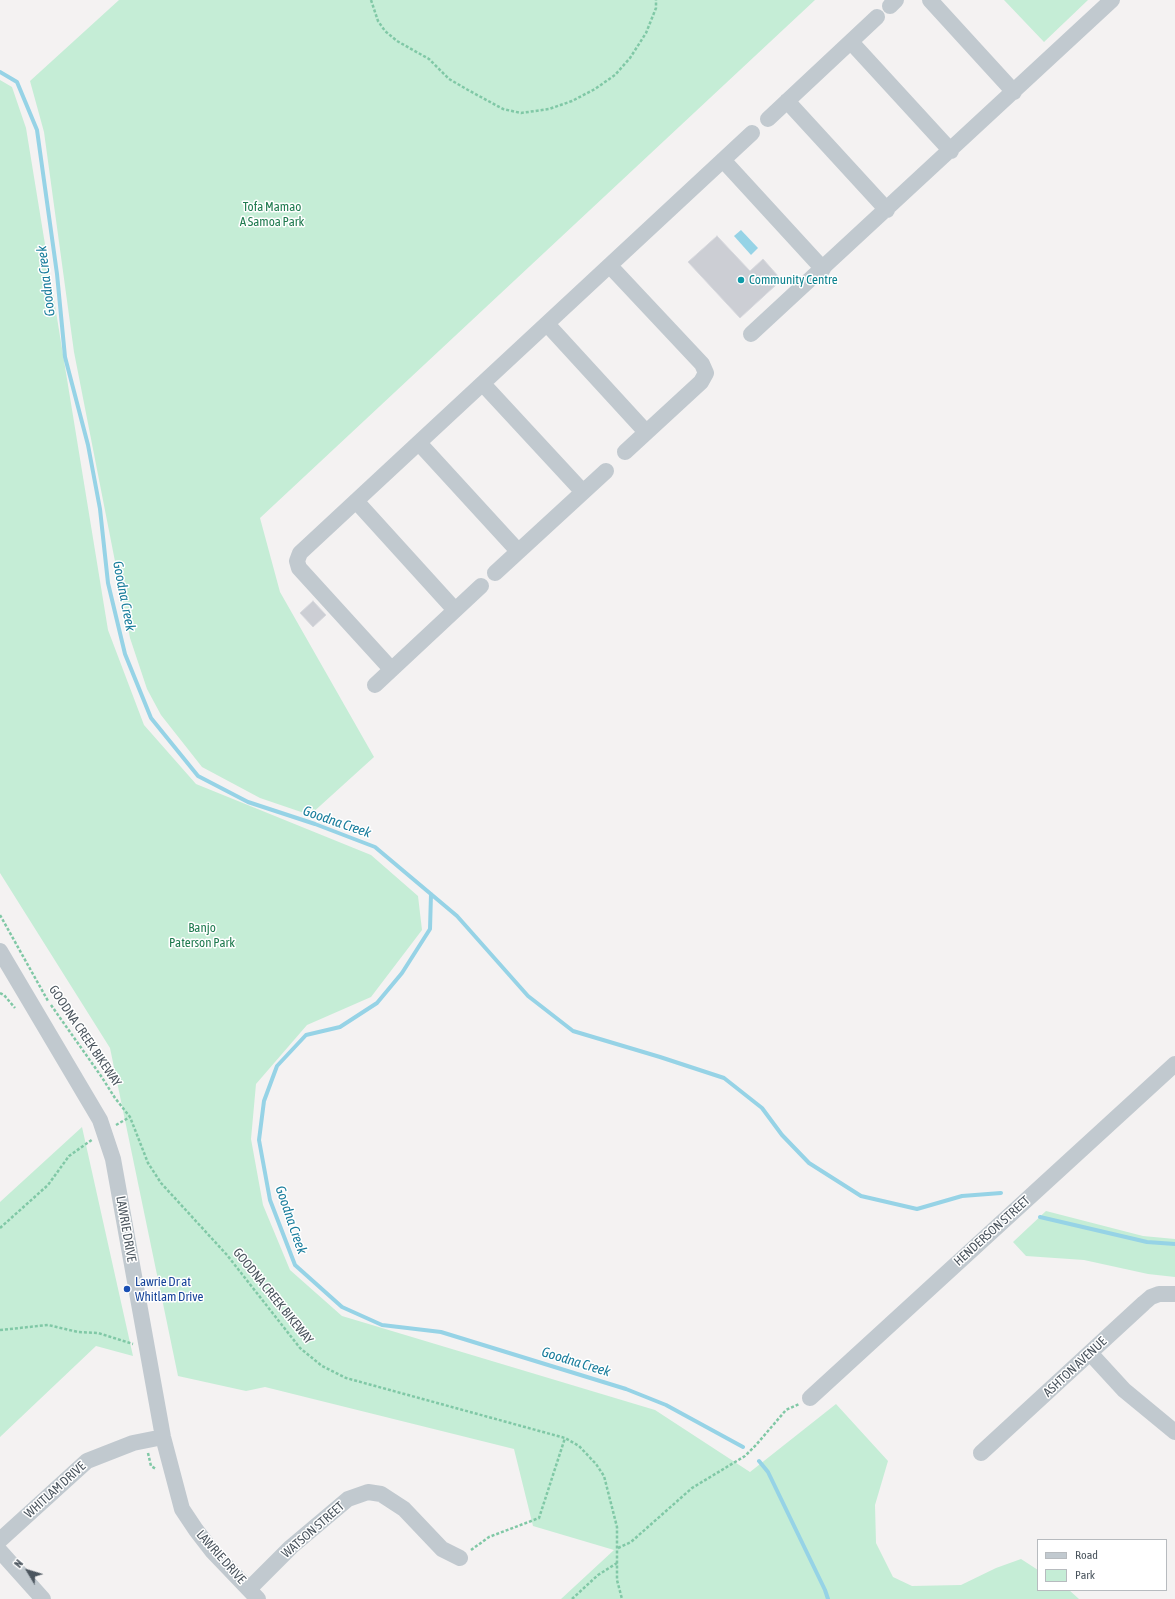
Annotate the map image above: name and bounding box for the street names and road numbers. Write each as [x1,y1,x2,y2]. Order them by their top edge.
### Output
street label: GOODNA CREEK BIKEWAY [45,982,125,1090]
street label: HENDERSON STREET [951,1193,1033,1269]
street label: LAWRIE DRIVE [113,1195,139,1263]
street label: GOODNA CREEK BIKEWAY [230,1245,316,1347]
street label: ASHTON AVENUE [1040,1334,1110,1400]
street label: WHITLAM DRIVE [21,1458,89,1522]
street label: WATSON STREET [279,1499,347,1561]
street label: LAWRIE DRIVE [193,1527,249,1587]

